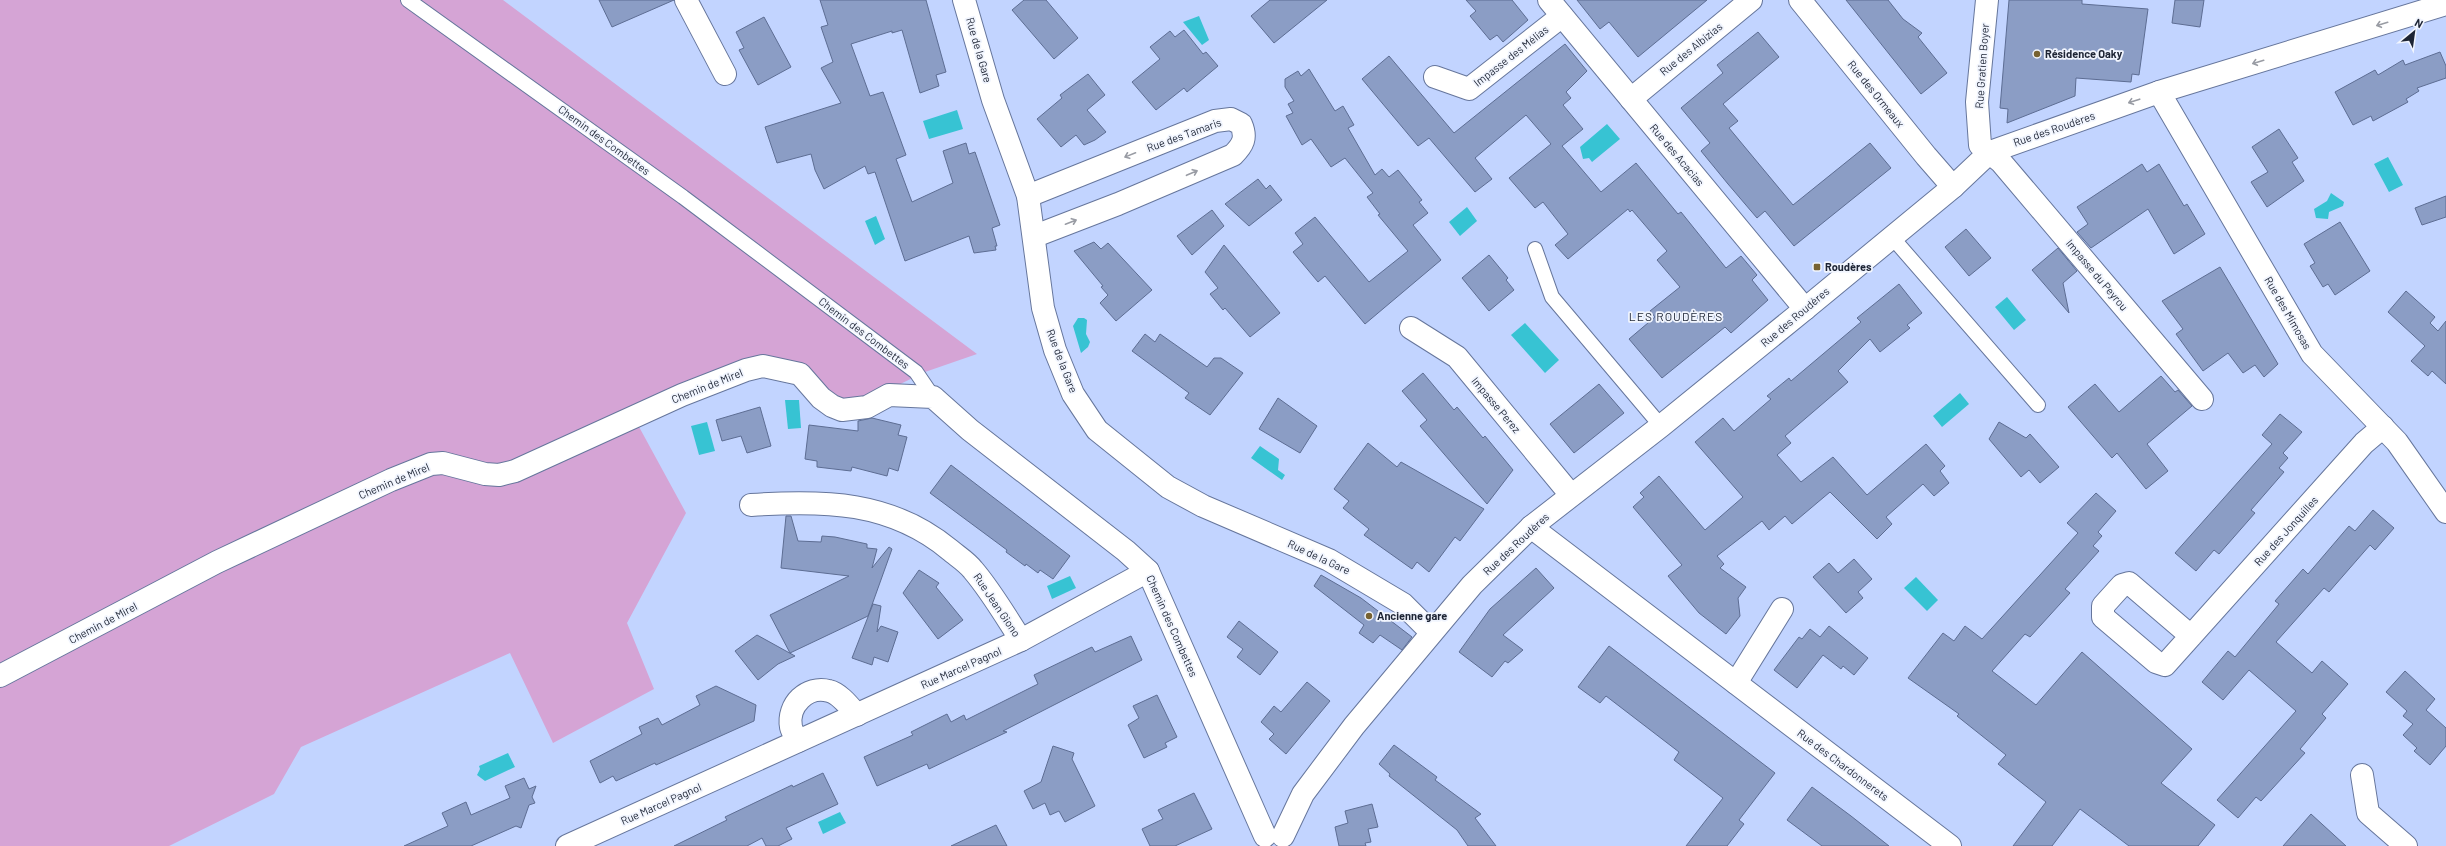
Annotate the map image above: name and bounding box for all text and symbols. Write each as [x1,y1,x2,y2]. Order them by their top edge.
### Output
north arrow [2394,12,2434,52]
text: N [2413,15,2425,30]
street label: Rue de la Gare [964,16,995,84]
street label: Rue des Albizias [1657,19,1725,78]
one-way arrow [2376,21,2389,28]
street label: Impasse des Mélias [1471,22,1551,89]
street label: Rue Gratien Boyer [1972,23,1991,109]
place label: Résidence Oaky [2045,47,2123,60]
marker: Résidence Oaky [2032,49,2042,59]
street label: Rue des Ormeaux [1845,58,1907,130]
one-way arrow [2252,59,2265,66]
one-way arrow [2128,98,2140,106]
street label: Chemin des Combettes [556,102,653,177]
street label: Rue des Roudères [2011,108,2096,149]
street label: Rue des Tamaris [1145,115,1223,154]
street label: Rue des Acacias [1648,121,1707,188]
one-way arrow [1125,152,1137,159]
one-way arrow [1185,169,1197,176]
one-way arrow [1065,218,1077,226]
street label: Impasse du Peyrou [2064,236,2131,313]
place label: Roudères [1825,260,1872,273]
marker: Roudères [1812,262,1822,272]
street label: Rue des Mimosas [2262,274,2315,351]
street label: Rue des Roudères [1758,284,1832,349]
street label: Chemin des Combettes [816,294,912,371]
district label: LES ROUDÈRES [1629,309,1723,323]
street label: Rue de la Gare [1044,327,1081,395]
street label: Chemin de Mirel [669,365,744,406]
street label: Impasse Perez [1469,374,1524,435]
street label: Chemin de Mirel [357,460,431,501]
street label: Rue des Jonquilles [2251,493,2320,568]
street label: Rue des Roudères [1480,510,1551,578]
street label: Rue de la Gare [1286,536,1353,577]
street label: Rue Jean Giono [971,570,1023,639]
street label: Chemin des Combettes [1144,573,1201,679]
street label: Chemin de Mirel [66,599,139,646]
place label: Ancienne gare [1377,609,1447,622]
marker: Ancienne gare [1364,611,1374,621]
street label: Rue Marcel Pagnol [919,644,1003,691]
street label: Rue des Chardonnerets [1795,726,1891,803]
street label: Rue Marcel Pagnol [619,780,703,827]

